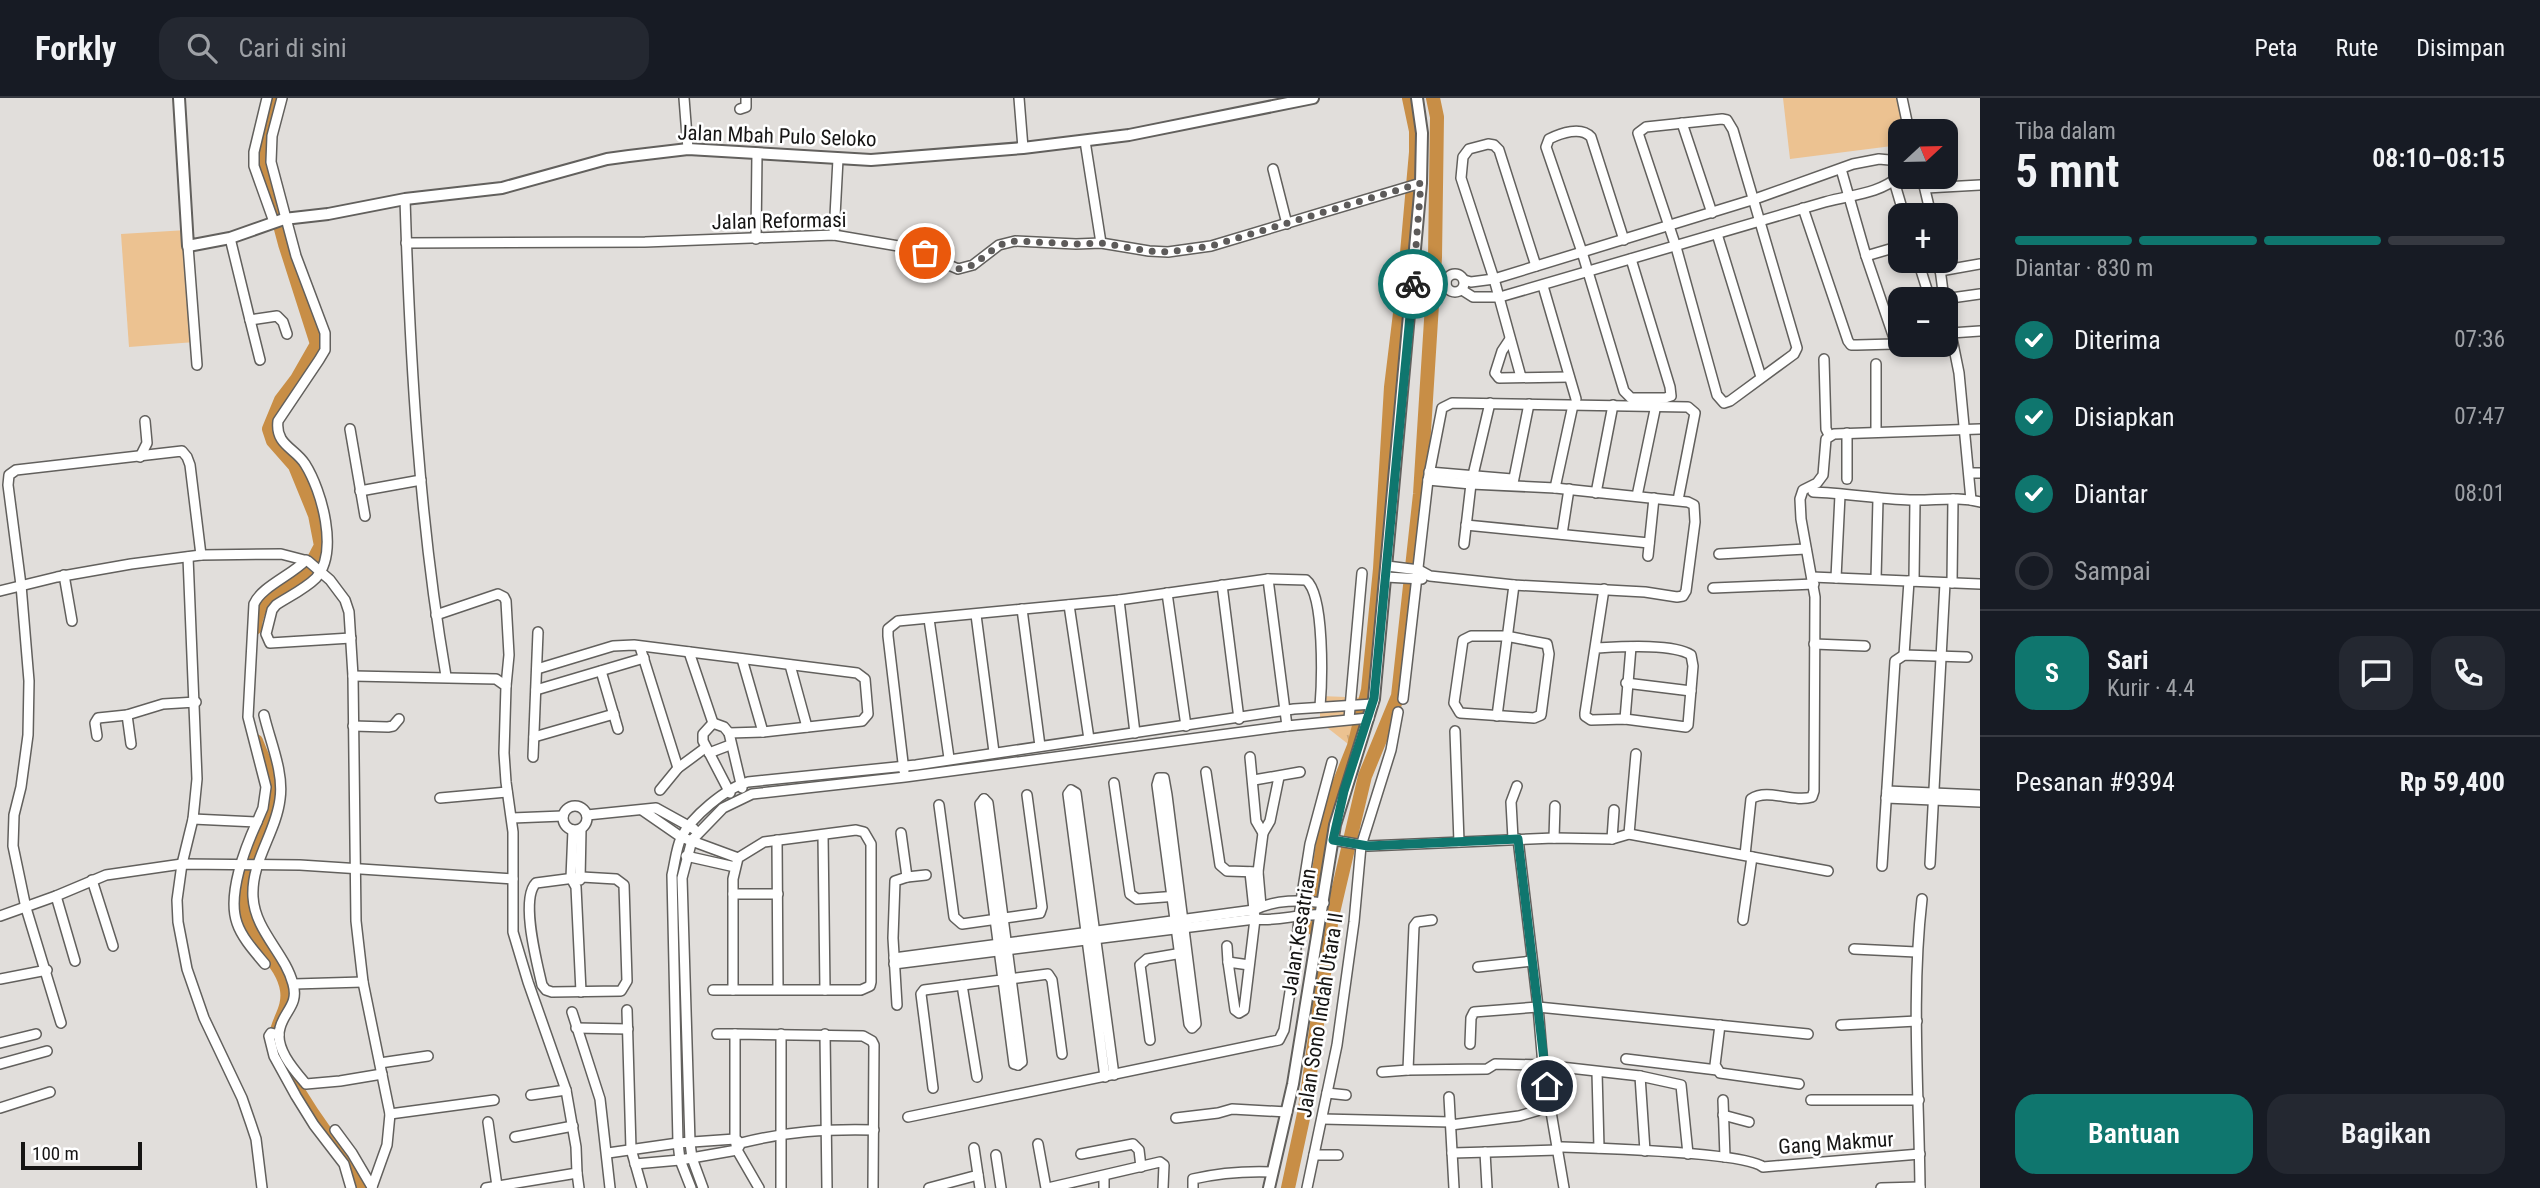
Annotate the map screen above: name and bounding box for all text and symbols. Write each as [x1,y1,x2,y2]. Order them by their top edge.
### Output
search box [159,17,649,80]
text: Forkly [35,29,117,68]
icon: search [183,29,221,67]
text: Cari di sini [239,33,347,63]
text: Peta [2255,34,2298,62]
text: Rute [2336,34,2378,62]
text: Disimpan [2416,34,2505,62]
text: Tiba dalam [2015,118,2116,145]
north arrow [1888,119,1958,189]
map controls [1888,119,1958,357]
street label: Jalan Mbah Pulo Seloko [677,121,877,151]
text: 08:10–08:15 [2372,143,2505,173]
text: 5 mnt [2015,144,2120,198]
button: + [1888,203,1958,273]
street label: Jalan Reformasi [711,208,847,234]
pin [895,223,955,283]
icon: bag [906,234,944,272]
courier [1378,249,1448,319]
text: Diantar · 830 m [2015,255,2153,282]
icon: bike [1394,265,1432,303]
button: − [1888,287,1958,357]
icon: check [2015,321,2053,359]
text: Diterima [2074,325,2161,355]
text: 07:36 [2454,326,2505,353]
icon: check [2015,398,2053,436]
text: Disiapkan [2074,402,2175,432]
text: 07:47 [2454,403,2505,430]
icon: check [2015,475,2053,513]
text: Diantar [2074,479,2148,509]
text: 08:01 [2454,480,2505,507]
text: Sampai [2074,556,2151,586]
button: chat [2339,636,2413,710]
button: phone [2431,636,2505,710]
text: Sari [2107,645,2148,675]
text: S [2045,658,2059,688]
text: Kurir · 4.4 [2107,675,2195,702]
text: Pesanan #9394 [2015,767,2175,797]
text: Rp 59,400 [2400,767,2505,797]
street label: Jalan Kesatrian [1277,867,1321,997]
street label: Jalan Sono Indah Utara II [1292,911,1348,1119]
pin [1517,1056,1577,1116]
icon: home [1528,1067,1566,1105]
button: Bantuan [2015,1094,2253,1174]
button: Bagikan [2267,1094,2505,1174]
street label: Gang Makmur [1778,1127,1894,1159]
scale bar [21,1139,142,1171]
text: 100 m [32,1142,79,1165]

